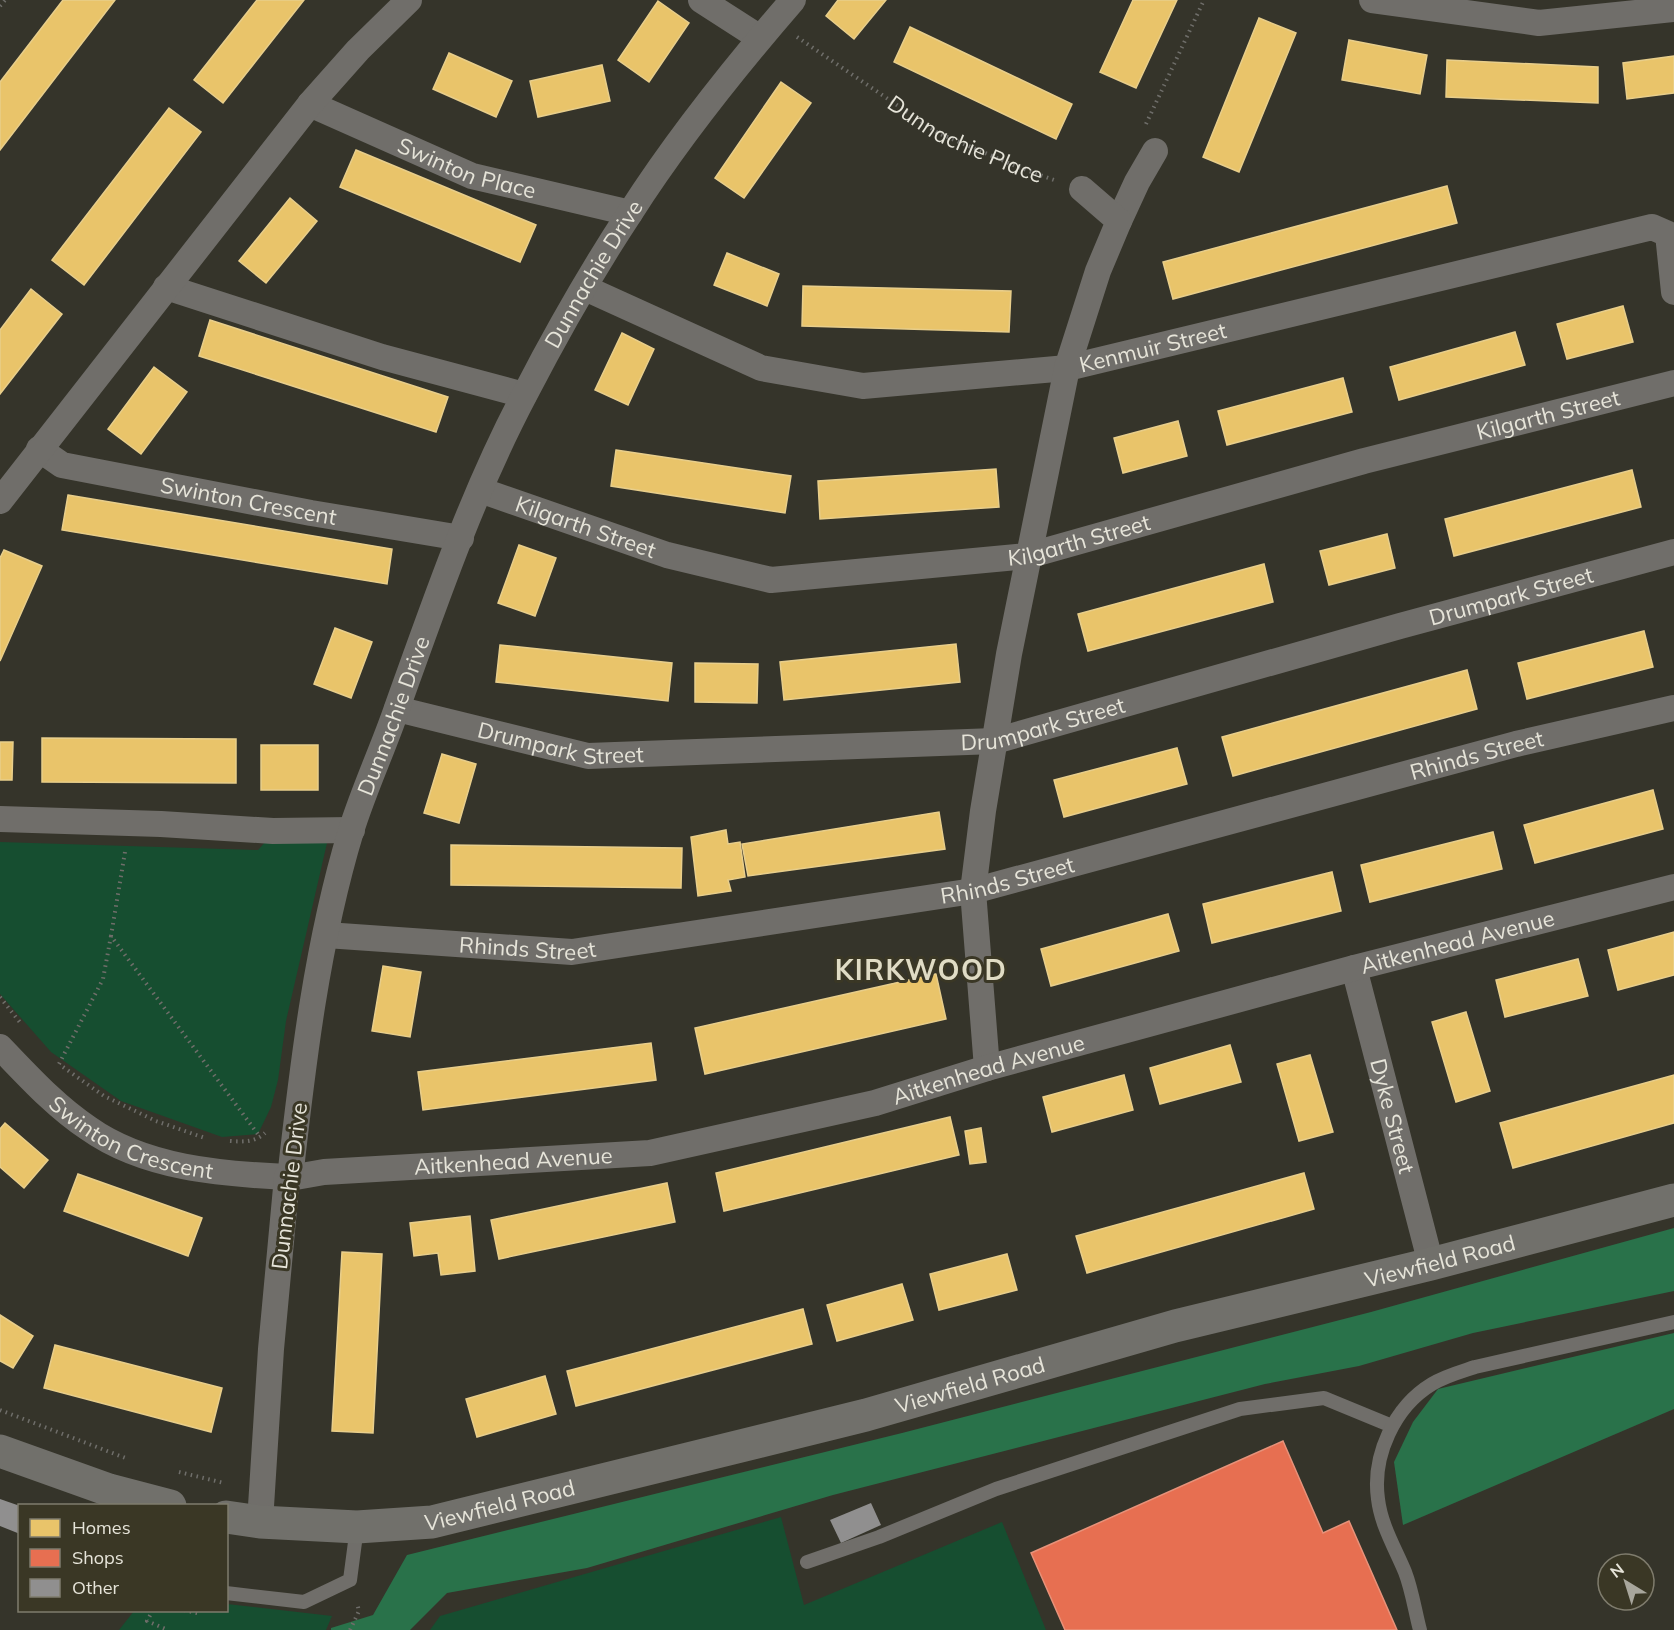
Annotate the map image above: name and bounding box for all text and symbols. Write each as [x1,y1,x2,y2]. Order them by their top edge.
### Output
street label: Dunnachie Place [882,89,1047,189]
street label: Swinton Place [393,131,539,205]
street label: Dunnachie Drive [538,195,649,353]
street label: Kenmuir Street [1076,316,1230,379]
street label: Kilgarth Street [1473,383,1623,446]
street label: Swinton Crescent [158,470,339,531]
street label: Kilgarth Street [512,489,660,564]
street label: Kilgarth Street [1006,508,1154,572]
street label: Drumpark Street [1426,560,1596,632]
street label: Dunnachie Drive [351,632,436,799]
street label: Drumpark Street [960,691,1128,756]
street label: Drumpark Street [475,715,644,770]
street label: Rhinds Street [1407,724,1546,786]
street label: Rhinds Street [939,850,1078,910]
street label: Aitkenhead Avenue [1358,904,1557,980]
street label: Rhinds Street [458,930,598,966]
district label: KIRKWOOD [835,952,1007,987]
street label: Aitkenhead Avenue [889,1028,1088,1111]
street label: Dyke Street [1364,1056,1421,1177]
street label: Swinton Crescent [43,1089,215,1185]
street label: Dunnachie Drive [265,1101,313,1271]
street label: Aitkenhead Avenue [413,1141,613,1181]
street label: Viewfield Road [1362,1228,1518,1294]
street label: Viewfield Road [892,1350,1048,1420]
street label: Viewfield Road [423,1473,578,1536]
legend [18,1504,228,1612]
text: Homes [72,1516,131,1539]
text: Shops [72,1546,124,1569]
north arrow [1596,1552,1656,1612]
text: N [1606,1559,1628,1582]
text: Other [72,1576,120,1599]

